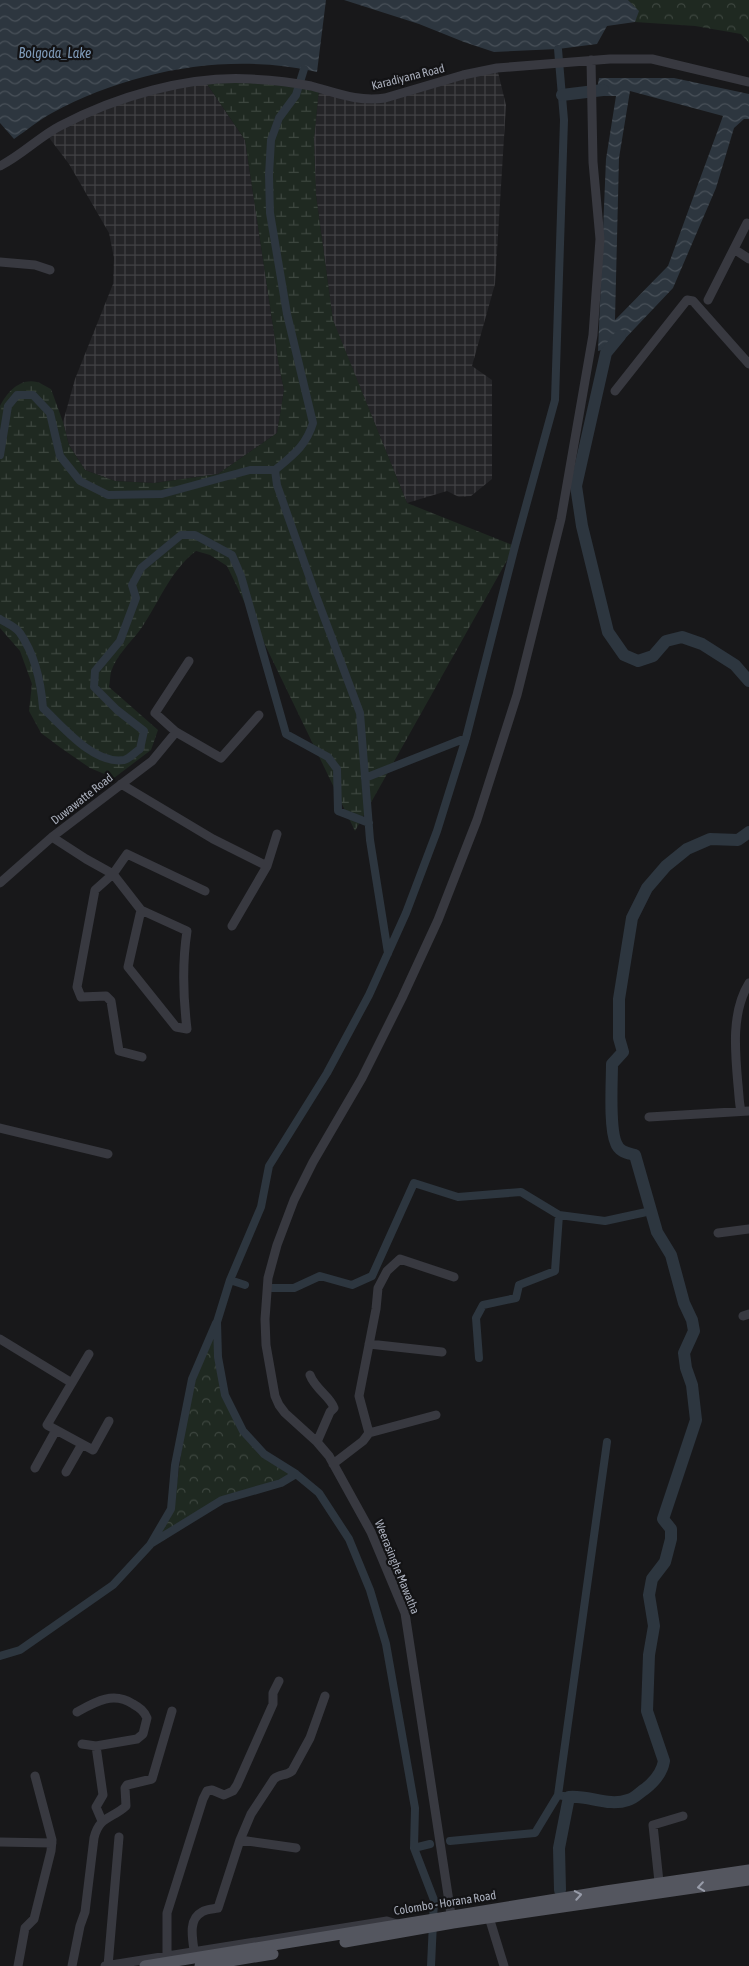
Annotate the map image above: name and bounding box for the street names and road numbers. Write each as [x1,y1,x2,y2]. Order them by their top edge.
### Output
street label: Karadiyana Road [370,61,446,93]
street label: Duwawatte Road [48,771,116,827]
street label: Weerasinghe Mawatha [372,1518,422,1616]
street label: Colombo - Horana Road [393,1888,497,1918]

